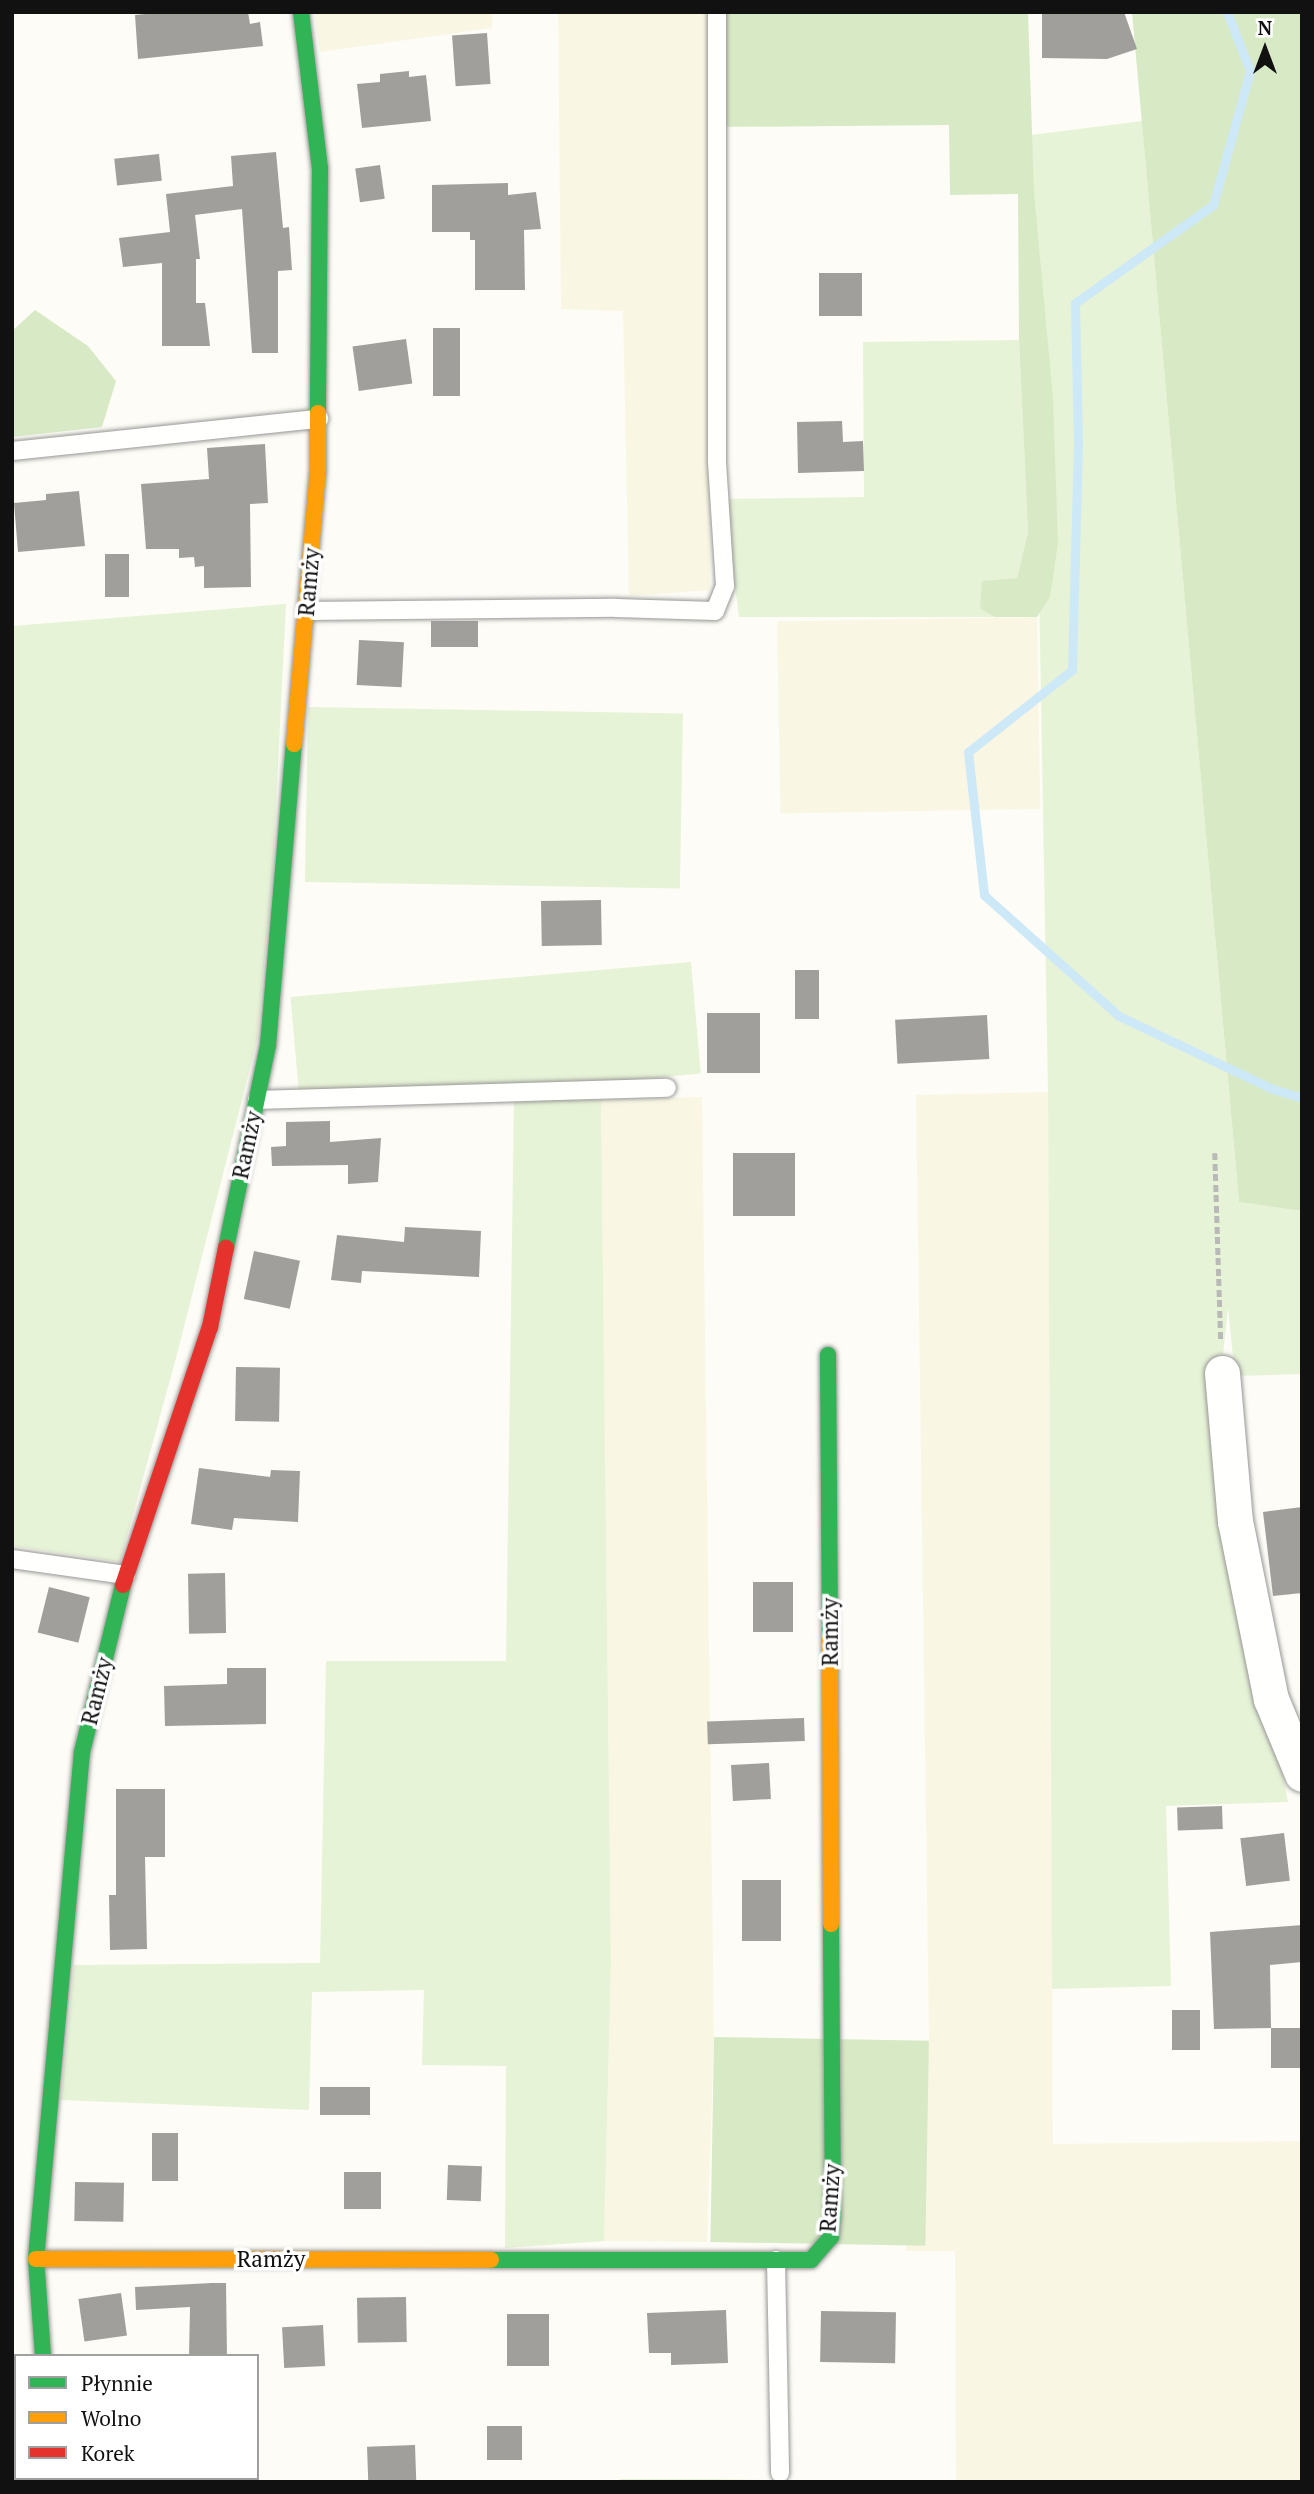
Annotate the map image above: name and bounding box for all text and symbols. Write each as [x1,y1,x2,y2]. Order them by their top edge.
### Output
north arrow [1230,14,1300,84]
text: N [1258,15,1272,40]
street label: Ramży [292,547,326,617]
street label: Ramży [226,1109,268,1181]
street label: Ramży [816,1598,844,1666]
street label: Ramży [75,1654,119,1728]
street label: Ramży [814,2163,846,2233]
street label: Ramży [237,2245,305,2273]
legend [14,2354,259,2480]
text: Płynnie [81,2369,153,2397]
text: Wolno [81,2404,141,2432]
text: Korek [81,2439,135,2467]

